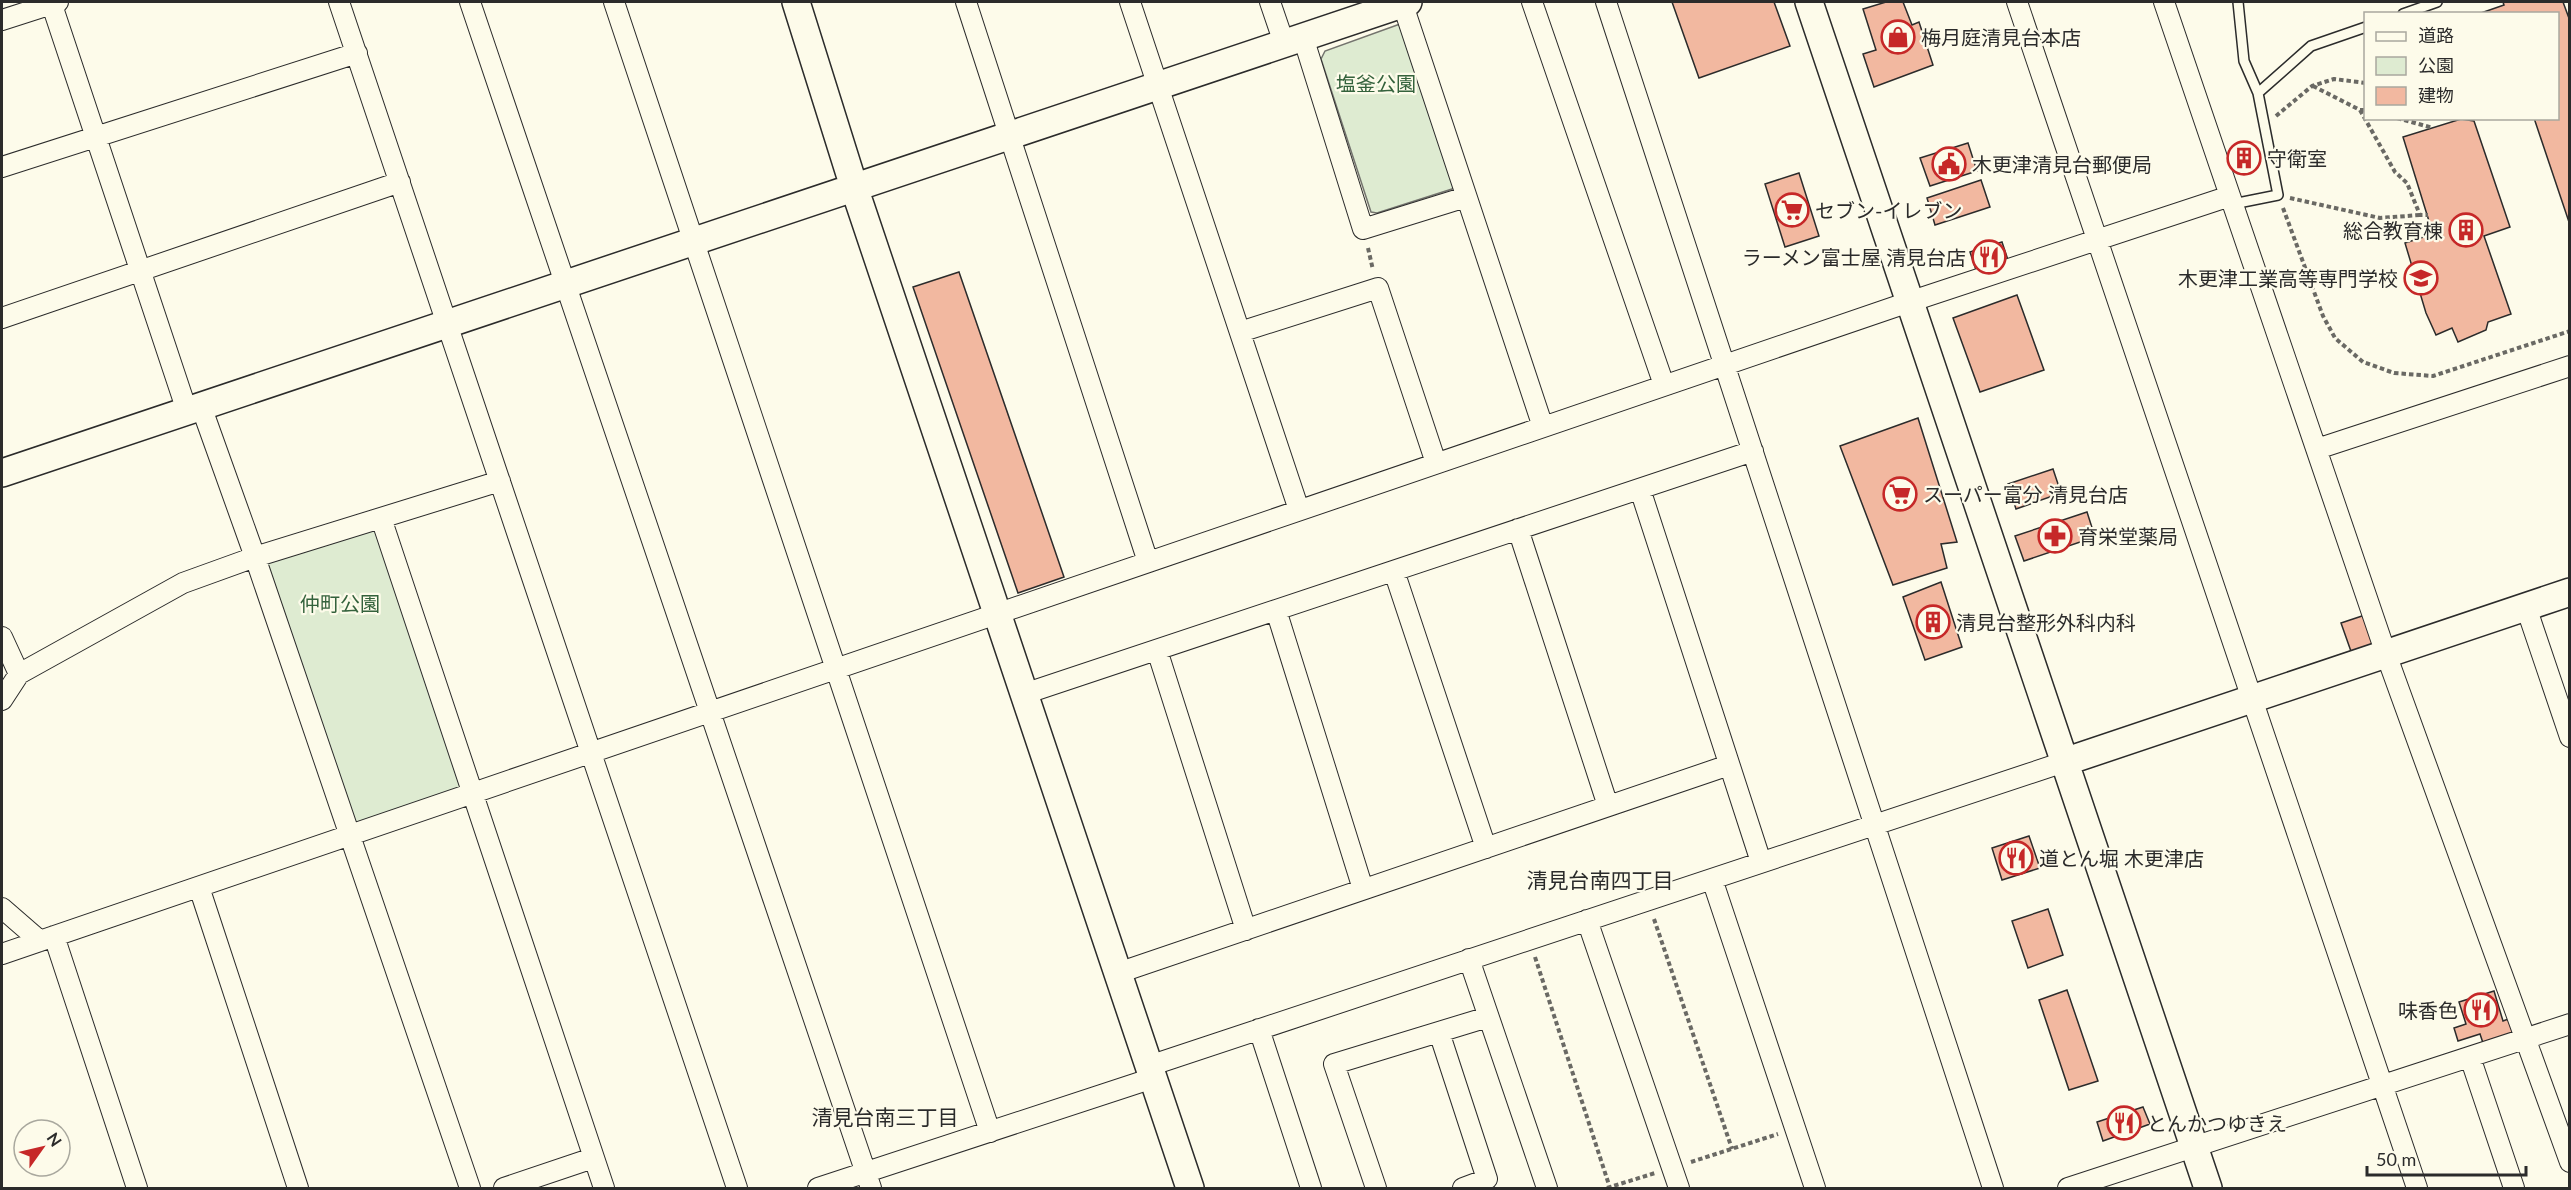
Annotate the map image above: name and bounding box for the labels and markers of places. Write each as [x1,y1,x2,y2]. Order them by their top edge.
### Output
shop icon: 梅月庭清見台本店 [1880,19,1916,55]
place label: 梅月庭清見台本店 [1921,25,2081,49]
building icon: 守衛室 [2226,140,2262,176]
public building icon: 木更津清見台郵便局 [1931,146,1967,182]
place label: 守衛室 [2267,146,2327,170]
place label: 木更津清見台郵便局 [1972,152,2152,176]
supermarket icon: セブン-イレブン [1774,192,1810,228]
place label: セブン-イレブン [1815,198,1962,222]
building icon: 総合教育棟 [2448,212,2484,248]
place label: 総合教育棟 [2343,218,2443,242]
restaurant icon: ラーメン富士屋 清見台店 [1971,239,2007,275]
place label: ラーメン富士屋 清見台店 [1742,245,1966,269]
school or university icon: 木更津工業高等専門学校 [2403,260,2439,296]
place label: 木更津工業高等専門学校 [2178,266,2398,290]
supermarket icon: スーパー富分 清見台店 [1882,476,1918,512]
place label: スーパー富分 清見台店 [1923,482,2128,506]
pharmacy icon: 育栄堂薬局 [2037,518,2073,554]
place label: 育栄堂薬局 [2078,524,2178,548]
building icon: 清見台整形外科内科 [1915,604,1951,640]
place label: 清見台整形外科内科 [1956,610,2136,634]
restaurant icon: 道とん堀 木更津店 [1998,840,2034,876]
place label: 道とん堀 木更津店 [2039,846,2204,870]
restaurant icon: 味香色 [2463,992,2499,1028]
place label: 味香色 [2398,998,2458,1022]
restaurant icon: とんかつゆきえ [2106,1105,2142,1141]
place label: とんかつゆきえ [2147,1111,2287,1135]

